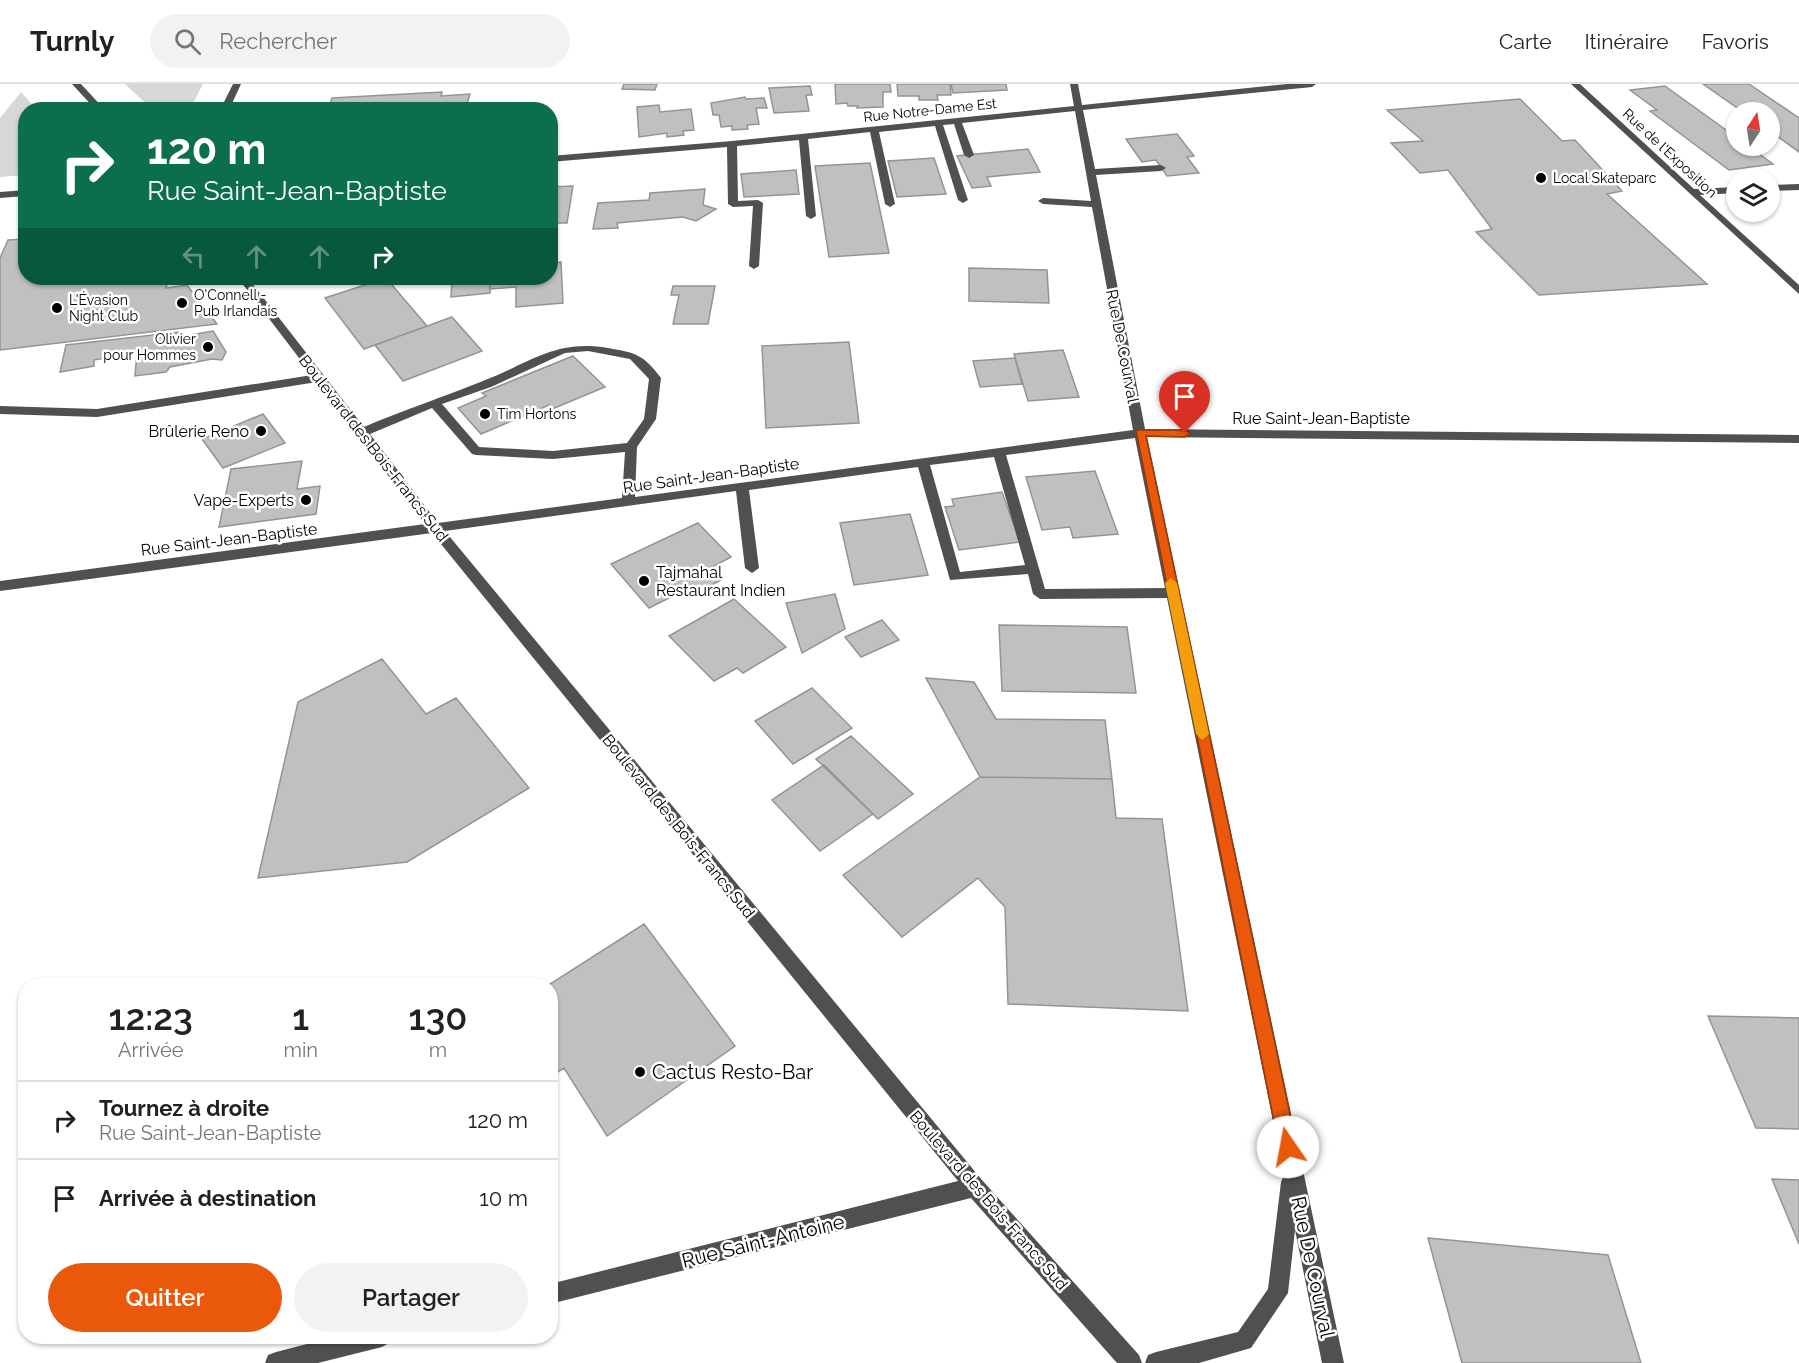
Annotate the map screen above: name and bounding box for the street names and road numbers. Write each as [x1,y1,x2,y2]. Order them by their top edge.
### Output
street label: Rue Notre-Dame Est [863,95,998,125]
street label: Rue de l'Exposition [1620,105,1720,201]
street label: Rue De Courval [1102,288,1143,405]
street label: Boulevard des Bois-Francs Sud [295,351,452,545]
street label: Rue Saint-Jean-Baptiste [1232,409,1410,428]
street label: Rue Saint-Jean-Baptiste [622,454,800,497]
street label: Rue Saint-Jean-Baptiste [140,519,318,560]
street label: Boulevard des Bois-Francs Sud [598,731,759,922]
street label: Boulevard des Bois-Francs Sud [906,1107,1072,1294]
street label: Rue De Courval [1286,1194,1340,1340]
street label: Rue Saint-Antoine [679,1209,847,1273]

